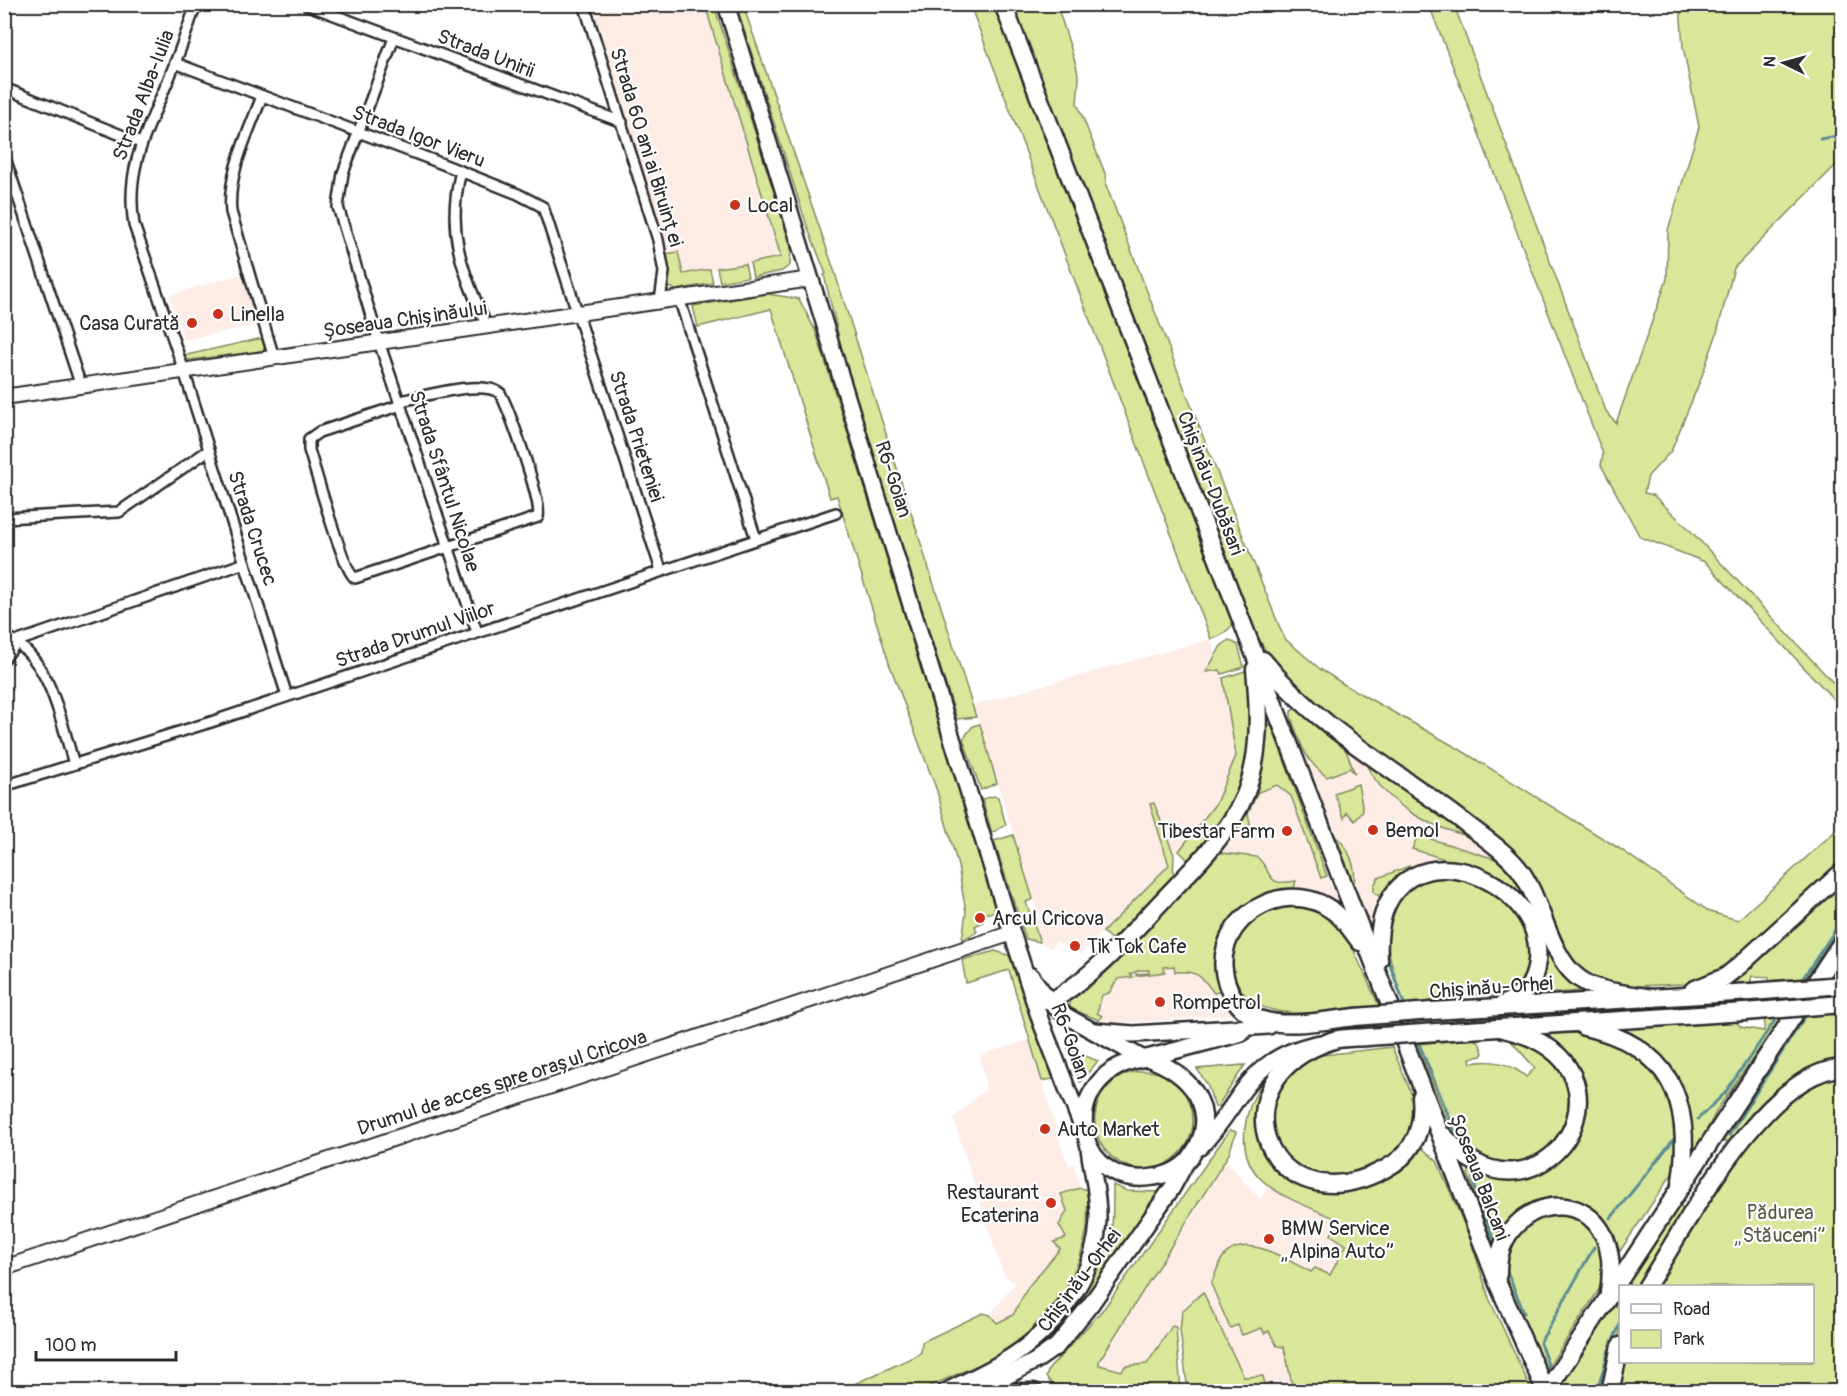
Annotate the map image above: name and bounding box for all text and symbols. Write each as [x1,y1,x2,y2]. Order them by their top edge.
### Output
street label: Strada Unirii [434,24,538,83]
street label: Strada Alba-Iulia [107,26,180,164]
north arrow [1754,33,1814,93]
street label: Strada 60 ani ai Biruinței [604,45,689,250]
text: N [1760,55,1781,68]
street label: Strada Igor Vieru [349,100,489,173]
place label: Local [747,193,793,218]
marker: Local [728,198,742,212]
street label: Șoseaua Chișinăului [322,296,489,343]
place label: Linella [230,302,285,327]
marker: Linella [211,307,225,321]
place label: Casa Curată [79,311,180,336]
marker: Casa Curată [185,316,199,330]
street label: Strada Prieteniei [604,367,670,505]
street label: Strada Sfântul Nicolae [403,387,486,575]
street label: Chișinău-Dubăsari [1172,408,1250,559]
street label: R6-Goian [869,438,918,521]
street label: Strada Crucec [222,468,283,589]
street label: Strada Drumul Viilor [332,595,498,674]
place label: Bemol [1385,818,1439,843]
place label: Tibestar Farm [1158,819,1275,844]
marker: Bemol [1366,823,1380,837]
marker: Tibestar Farm [1280,824,1294,838]
place label: Arcul Cricova [992,906,1104,931]
marker: Arcul Cricova [973,911,987,925]
place label: Tik Tok Cafe [1087,934,1187,959]
marker: Tik Tok Cafe [1068,939,1082,953]
street label: Chișinău-Orhei [1428,971,1554,1004]
place label: Rompetrol [1172,990,1261,1015]
marker: Rompetrol [1153,995,1167,1009]
street label: R6-Goian [1045,1000,1096,1083]
street label: Drumul de acces spre orașul Cricova [354,1024,650,1141]
street label: Șoseaua Balcani [1444,1110,1515,1244]
place label: Auto Market [1057,1117,1160,1142]
marker: Auto Market [1038,1122,1052,1136]
place label: Restaurant Ecaterina [947,1180,1040,1228]
marker: Restaurant Ecaterina [1044,1196,1058,1210]
park label: Pădurea „Stăuceni” [1735,1200,1825,1248]
place label: BMW Service „Alpina Auto” [1281,1216,1394,1264]
street label: Chișinău-Orhei [1032,1223,1127,1337]
marker: BMW Service „Alpina Auto” [1262,1232,1276,1246]
legend [1619,1285,1814,1363]
text: Road [1673,1298,1710,1321]
scale bar [36,1324,176,1362]
text: Park [1673,1328,1705,1351]
text: 100 m [45,1334,97,1357]

